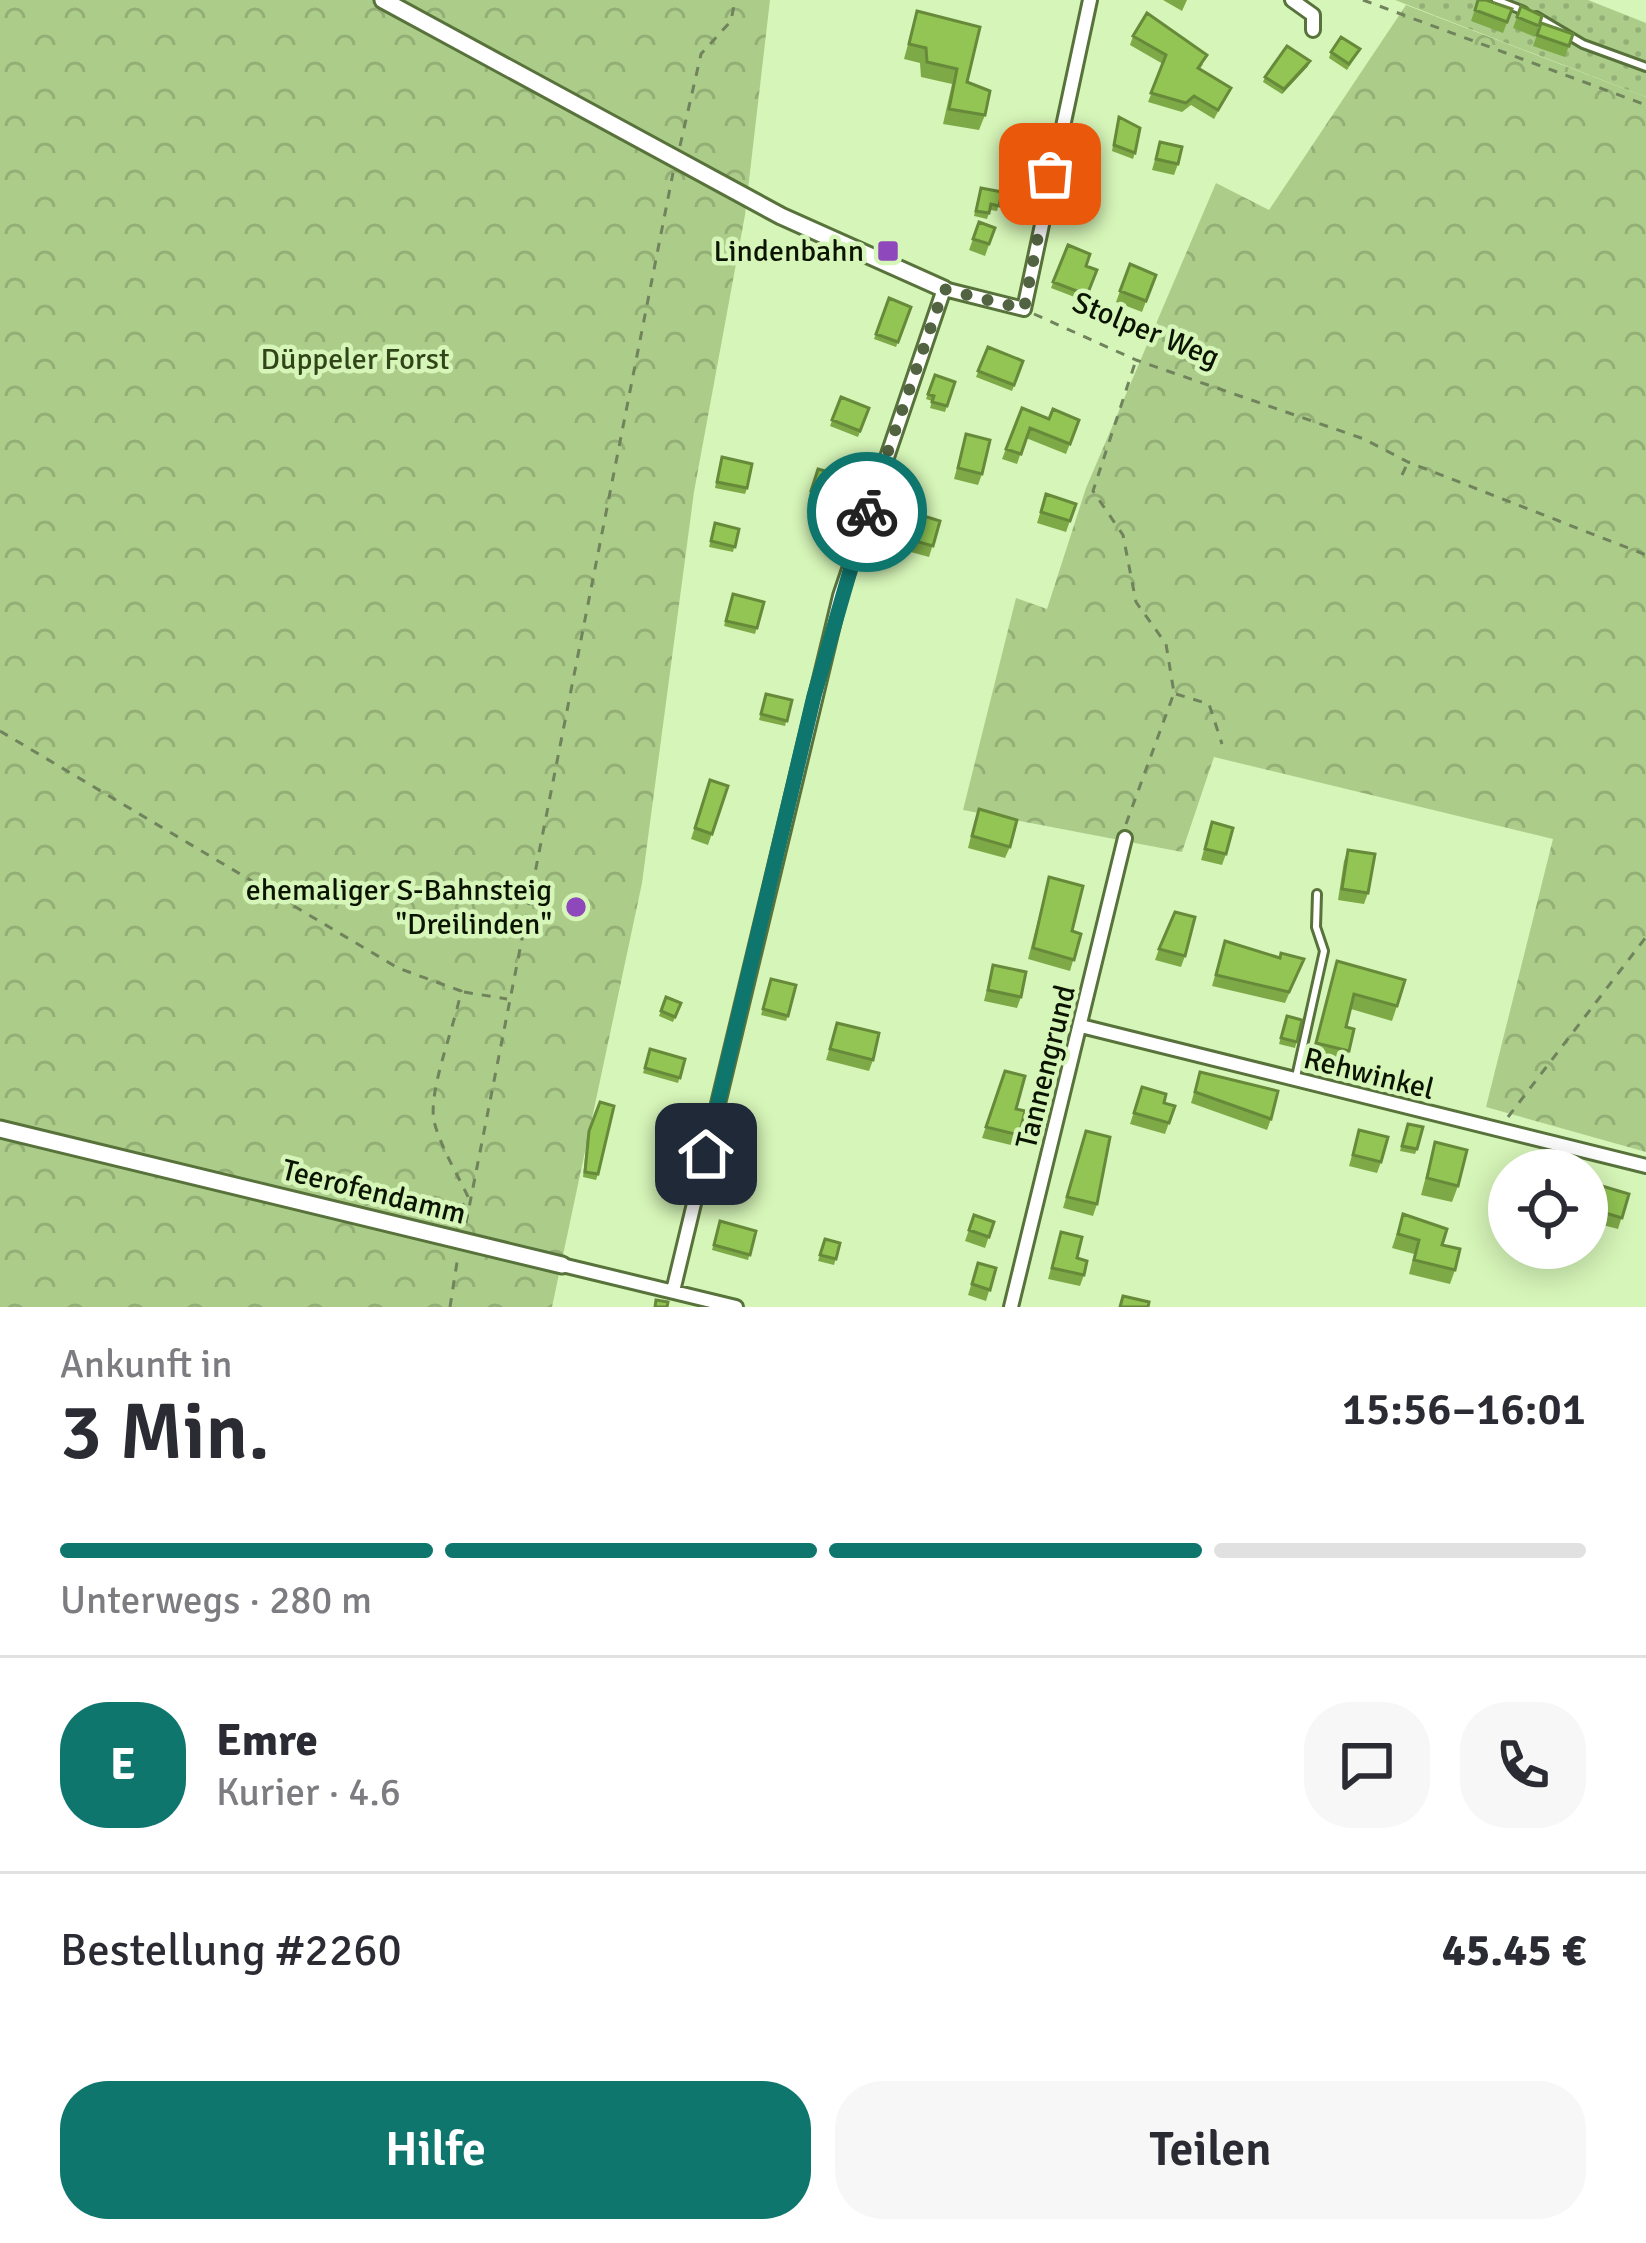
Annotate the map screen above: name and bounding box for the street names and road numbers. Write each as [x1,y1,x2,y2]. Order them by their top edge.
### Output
street label: Stolper Weg [1067,284,1225,376]
street label: Tannengrund [1008,981,1084,1153]
street label: Rehwinkel [1300,1040,1438,1108]
street label: Teerofendamm [278,1151,470,1233]

